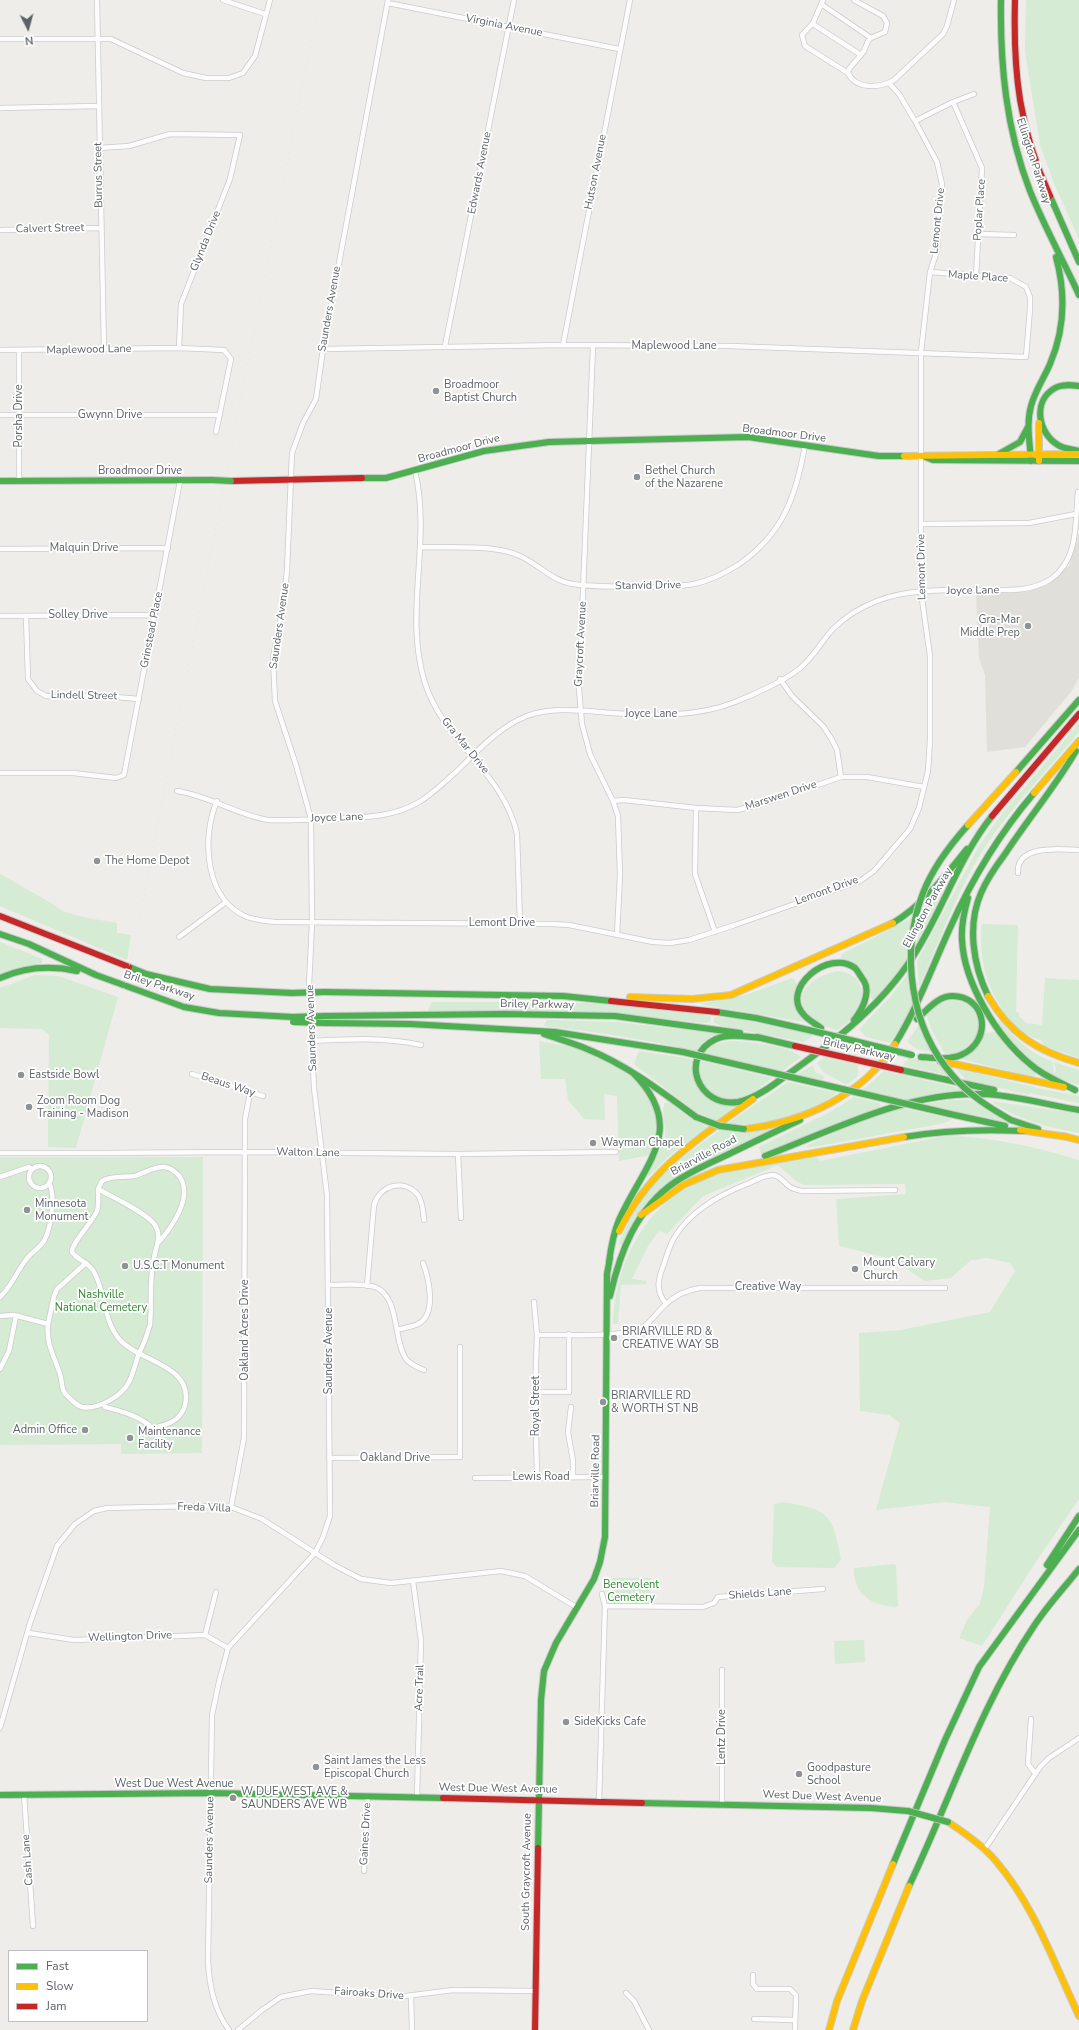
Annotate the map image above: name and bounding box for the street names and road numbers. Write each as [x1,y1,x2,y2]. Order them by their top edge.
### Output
street label: Virginia Avenue [465,12,543,40]
street label: Ellington Parkway [1013,116,1053,206]
street label: Edwards Avenue [466,131,494,215]
street label: Hutson Avenue [582,133,610,211]
street label: Burrus Street [92,142,106,208]
street label: Poplar Place [971,179,989,241]
street label: Lemont Drive [928,187,948,255]
street label: Glynda Drive [188,209,224,273]
street label: Calvert Street [16,222,84,236]
street label: Saunders Avenue [316,265,344,353]
street label: Maple Place [947,268,1009,286]
street label: Maplewood Lane [631,339,717,353]
street label: Maplewood Lane [46,343,132,357]
street label: Porsha Drive [12,384,26,448]
street label: Gwynn Drive [78,408,142,422]
street label: Broadmoor Drive [741,422,827,446]
street label: Broadmoor Drive [417,432,501,466]
street label: Broadmoor Drive [98,464,182,478]
street label: Lemont Drive [915,534,929,600]
street label: Malquin Drive [50,541,118,555]
street label: Stanvid Drive [615,579,681,593]
street label: Saunders Avenue [267,582,293,670]
street label: Joyce Lane [947,584,999,598]
street label: Grinstead Place [138,591,166,669]
street label: Graycroft Avenue [572,601,590,687]
street label: Solley Drive [48,608,108,622]
street label: Lindell Street [51,689,117,703]
street label: Joyce Lane [625,707,677,721]
street label: Gra Mar Drive [438,715,492,777]
street label: Marswen Drive [744,778,818,814]
street label: Joyce Lane [310,810,364,826]
street label: Ellington Parkway [901,866,955,950]
street label: Lemont Drive [794,873,860,909]
street label: Lemont Drive [469,916,535,930]
street label: Briley Parkway [122,968,196,1004]
street label: Saunders Avenue [304,984,320,1072]
street label: Briley Parkway [500,998,574,1012]
street label: Briley Parkway [822,1035,896,1065]
street label: Beaus Way [199,1070,257,1100]
street label: Briarville Road [669,1133,739,1179]
street label: Walton Lane [276,1146,340,1160]
street label: Oakland Acres Drive [238,1279,252,1381]
street label: Creative Way [735,1280,801,1294]
street label: Saunders Avenue [322,1308,336,1394]
street label: Royal Street [529,1376,543,1436]
street label: Briarville Road [589,1434,603,1508]
street label: Oakland Drive [360,1451,430,1465]
street label: Lewis Road [512,1470,570,1484]
street label: Freda Villa [177,1500,231,1516]
street label: Shields Lane [728,1585,792,1603]
street label: Wellington Drive [88,1629,172,1645]
street label: Acre Trail [413,1664,427,1712]
street label: Lentz Drive [715,1709,729,1765]
street label: West Due West Avenue [115,1777,233,1791]
street label: West Due West Avenue [438,1781,558,1797]
street label: West Due West Avenue [762,1788,882,1806]
street label: Saunders Avenue [203,1797,217,1883]
street label: Gaines Drive [358,1802,374,1866]
street label: South Graycroft Avenue [519,1813,535,1931]
street label: Cash Lane [20,1834,36,1886]
street label: Fairoaks Drive [334,1985,404,2003]

